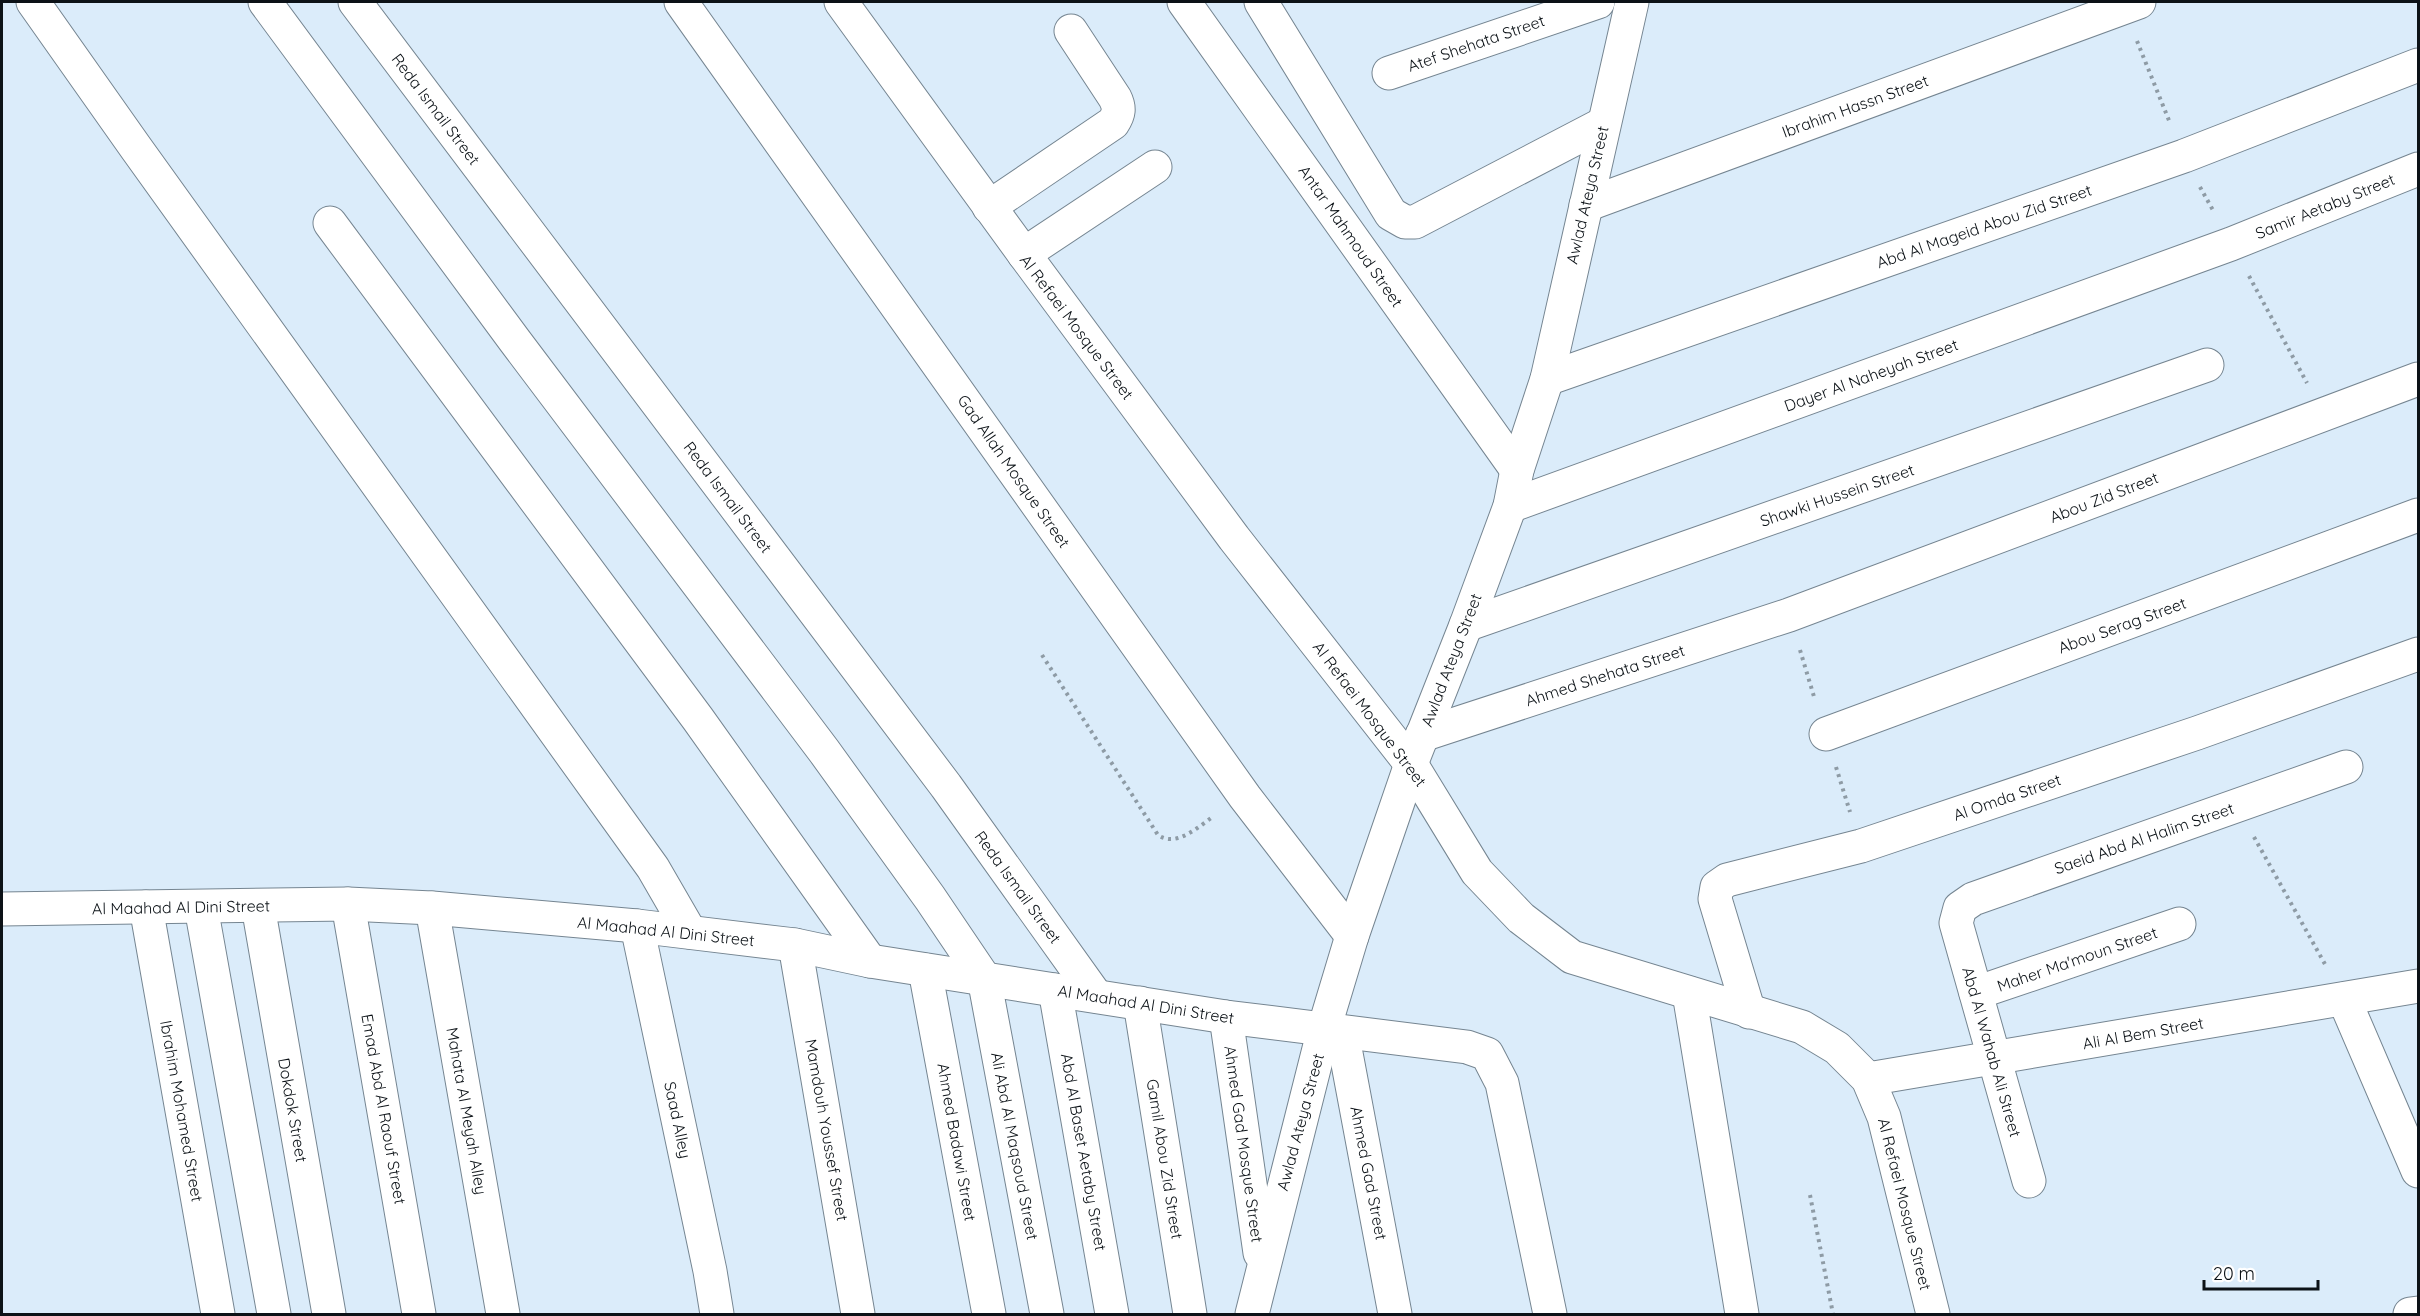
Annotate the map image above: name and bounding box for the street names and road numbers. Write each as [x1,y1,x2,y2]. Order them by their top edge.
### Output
street label: Atef Shehata Street [1405,10,1547,76]
street label: Reda Ismail Street [388,49,484,169]
street label: Ibrahim Hassn Street [1779,70,1931,142]
street label: Awlad Ateya Street [1561,124,1613,266]
street label: Antar Mahmoud Street [1295,161,1407,311]
street label: Samir Aetaby Street [2252,169,2398,243]
street label: Abd Al Mageid Abou Zid Street [1874,180,2094,272]
street label: Al Refaei Mosque Street [1016,250,1138,404]
street label: Dayer Al Naheyah Street [1781,334,1961,416]
street label: Gad Allah Mosque Street [954,391,1074,551]
street label: Reda Ismail Street [680,437,776,557]
street label: Shawki Hussein Street [1757,459,1917,531]
street label: Abou Zid Street [2047,467,2161,527]
street label: Awlad Ateya Street [1416,591,1486,729]
street label: Abou Serag Street [2055,593,2189,657]
street label: Al Refaei Mosque Street [1309,637,1431,791]
street label: Ahmed Shehata Street [1523,640,1687,710]
street label: Al Omda Street [1950,769,2064,825]
street label: Saeid Abd Al Halim Street [2052,798,2236,878]
street label: Reda Ismail Street [970,827,1066,947]
street label: Al Maahad Al Dini Street [92,895,270,919]
street label: Al Maahad Al Dini Street [576,912,756,950]
street label: Maher Ma'moun Street [1994,922,2160,996]
street label: Abd Al Wahab Ali Street [1958,965,2026,1139]
street label: Al Maahad Al Dini Street [1056,980,1236,1028]
street label: Emad Abd Al Raouf Street [357,1012,411,1206]
street label: Ali Al Bem Street [2081,1013,2205,1053]
street label: Ibrahim Mohamed Street [156,1019,208,1203]
street label: Mahata Al Meyah Alley [442,1026,492,1196]
street label: Mamdouh Youssef Street [801,1037,853,1223]
street label: Ahmed Gad Mosque Street [1220,1044,1268,1244]
street label: Ali Abd Al Maqsoud Street [987,1050,1043,1242]
street label: Awlad Ateya Street [1272,1051,1328,1193]
street label: Abd Al Baset Aetaby Street [1057,1052,1111,1252]
street label: Dokdok Street [274,1056,312,1164]
street label: Ahmed Badawi Street [933,1061,981,1223]
street label: Gamil Abou Zid Street [1142,1078,1188,1240]
street label: Saad Alley [660,1080,696,1160]
street label: Ahmed Gad Street [1346,1104,1392,1242]
street label: Al Refaei Mosque Street [1874,1116,1936,1292]

